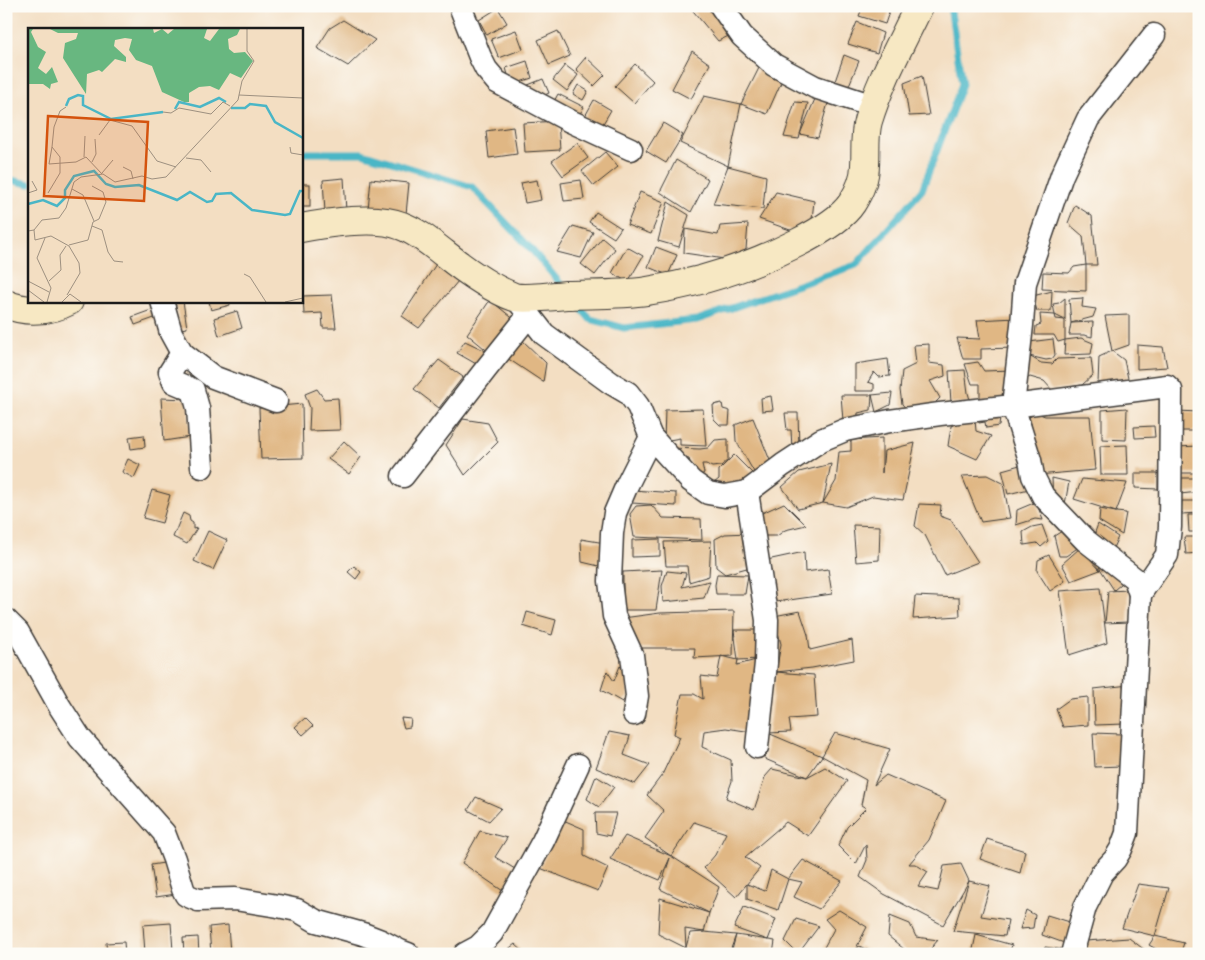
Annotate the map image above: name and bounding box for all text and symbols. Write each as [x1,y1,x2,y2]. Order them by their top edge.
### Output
inset map [28,28,302,302]

